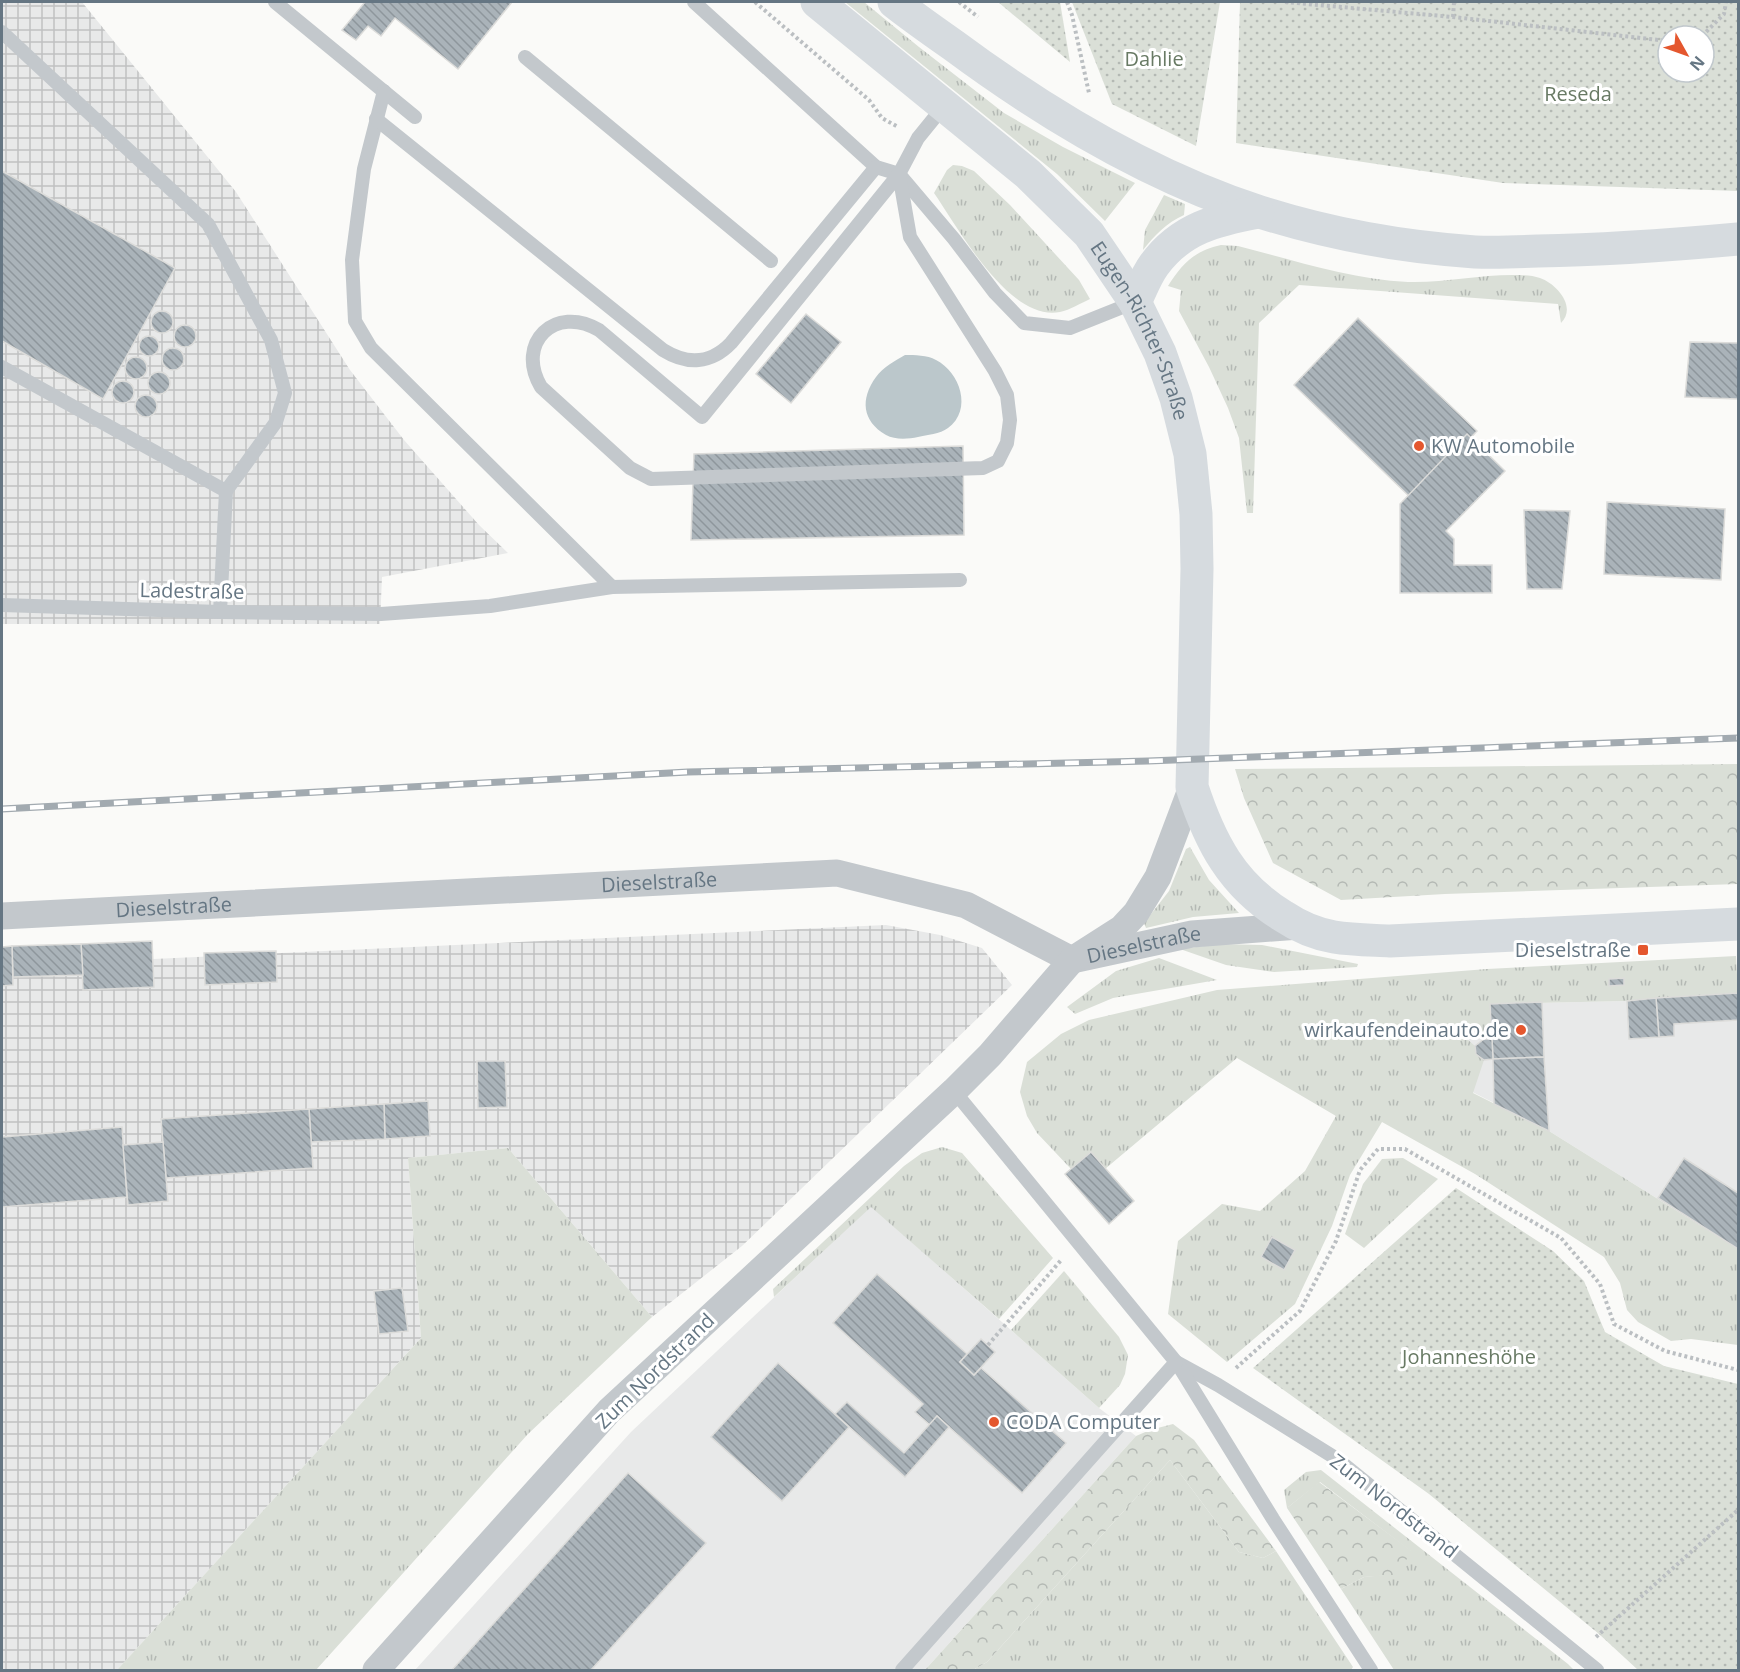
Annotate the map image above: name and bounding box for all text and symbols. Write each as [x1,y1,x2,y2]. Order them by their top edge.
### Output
north arrow [1656,24,1716,84]
park label: Dahlie [1124,45,1184,72]
text: N [1685,52,1710,76]
park label: Reseda [1544,80,1612,107]
street label: Eugen-Richter-Straße [1085,236,1195,423]
place label: KW Automobile [1431,432,1575,459]
marker: KW Automobile [1412,439,1426,453]
street label: Ladestraße [139,576,245,605]
street label: Dieselstraße [600,865,718,898]
street label: Dieselstraße [115,890,233,923]
street label: Dieselstraße [1084,919,1202,969]
place label: Dieselstraße [1515,936,1631,963]
marker: Dieselstraße [1636,943,1650,957]
place label: wirkaufendeinauto.de [1304,1016,1509,1043]
marker: wirkaufendeinauto.de [1514,1023,1528,1037]
street label: Zum Nordstrand [589,1307,720,1434]
park label: Johanneshöhe [1400,1343,1536,1370]
place label: CODA Computer [1006,1408,1161,1435]
marker: CODA Computer [987,1415,1001,1429]
street label: Zum Nordstrand [1325,1447,1464,1564]

